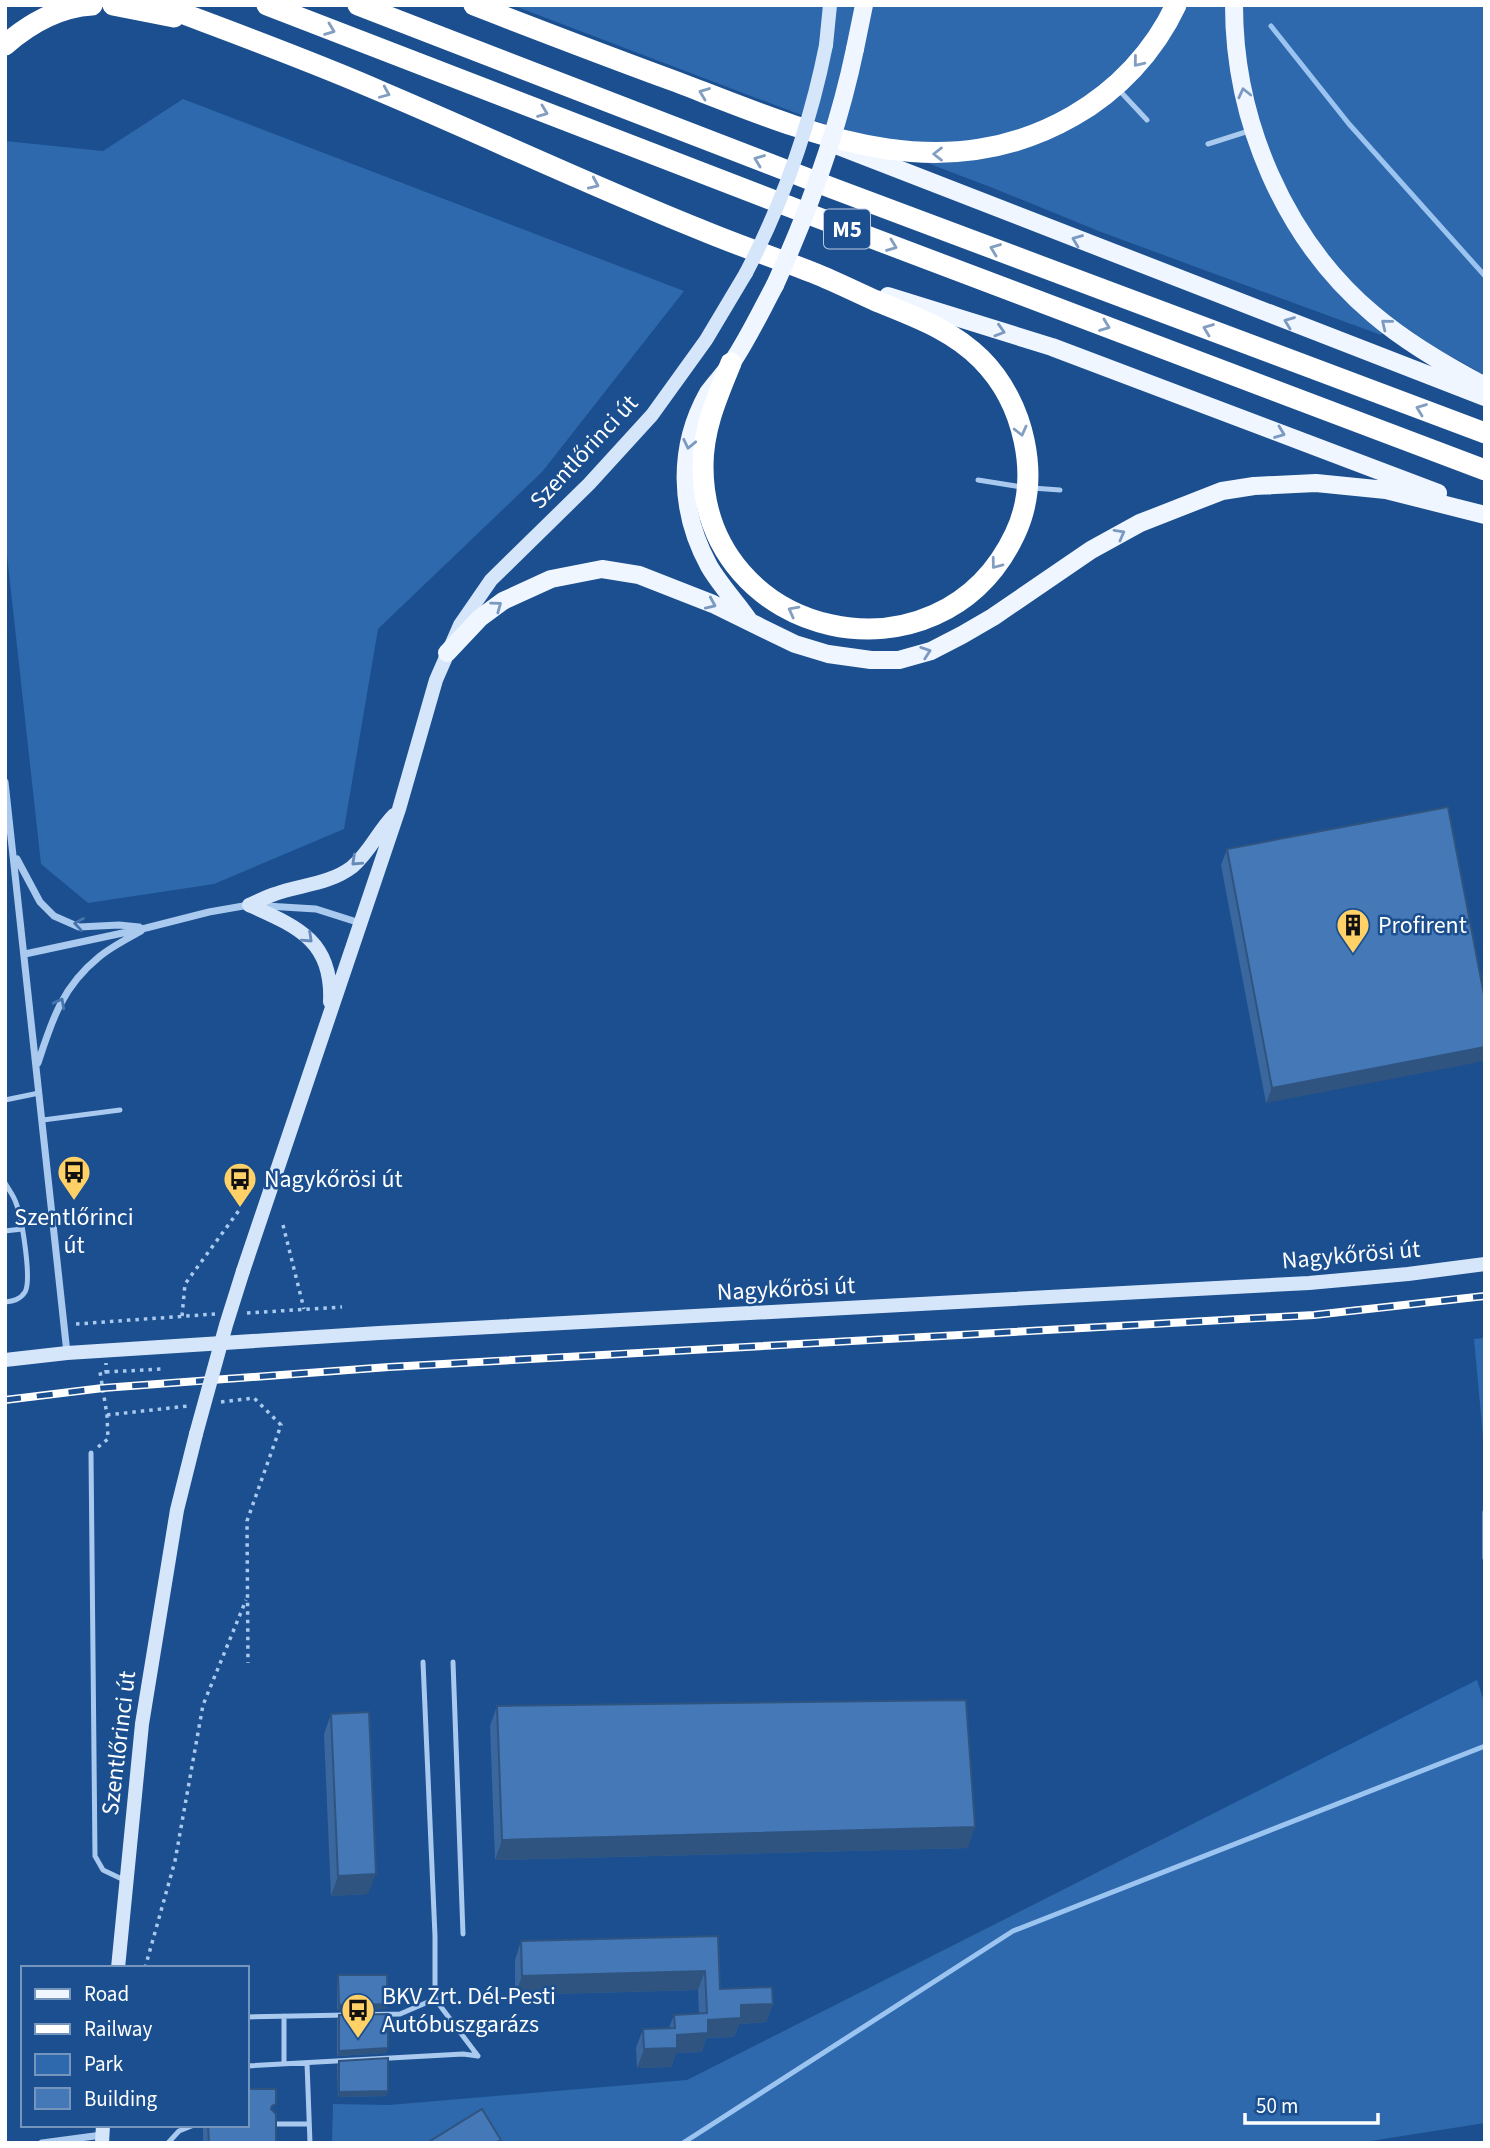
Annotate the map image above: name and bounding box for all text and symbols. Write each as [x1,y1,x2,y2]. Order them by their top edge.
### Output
one-way arrow [324,21,336,35]
one-way arrow [1134,54,1147,67]
one-way arrow [378,85,391,99]
one-way arrow [698,87,710,101]
one-way arrow [1238,87,1253,99]
one-way arrow [536,103,548,117]
one-way arrow [932,146,942,162]
one-way arrow [754,154,766,168]
one-way arrow [587,176,599,190]
road number: M5 [824,210,870,248]
one-way arrow [1071,234,1083,248]
one-way arrow [886,237,898,251]
one-way arrow [989,244,1001,258]
one-way arrow [1099,317,1111,331]
one-way arrow [1283,317,1295,331]
one-way arrow [1381,320,1394,332]
one-way arrow [993,323,1005,338]
one-way arrow [1202,324,1214,338]
street label: Szentlőrinci út [522,387,646,517]
one-way arrow [1415,404,1427,418]
one-way arrow [1013,425,1027,437]
one-way arrow [1274,425,1286,439]
one-way arrow [682,438,697,450]
one-way arrow [1113,529,1125,542]
one-way arrow [991,556,1004,569]
one-way arrow [704,596,716,610]
one-way arrow [489,602,502,614]
one-way arrow [787,605,800,619]
one-way arrow [920,646,932,660]
one-way arrow [351,853,364,866]
building icon: Profirent [1334,906,1372,955]
place label: Profirent [1378,908,1467,943]
one-way arrow [73,917,85,932]
one-way arrow [300,930,313,943]
one-way arrow [52,998,66,1010]
bus stop icon: Szentlőrinci út [55,1153,93,1202]
bus stop icon: Nagykőrösi út [221,1160,259,1209]
place label: Nagykőrösi út [264,1162,403,1197]
place label: Szentlőrinci út [14,1200,134,1263]
street label: Nagykőrösi út [1280,1232,1422,1278]
street label: Nagykőrösi út [716,1268,856,1310]
street label: Szentlőrinci út [93,1669,145,1817]
legend [21,1966,248,2127]
text: Road [84,1979,129,2009]
place label: BKV Zrt. Dél-Pesti Autóbuszgarázs [382,1979,556,2042]
bus stop icon: BKV Zrt. Dél-Pesti Autóbuszgarázs [339,1991,377,2040]
text: Railway [84,2014,152,2044]
text: Park [84,2049,124,2079]
scale bar [1245,2082,1378,2126]
text: Building [84,2084,158,2114]
text: 50 m [1256,2091,1298,2121]

